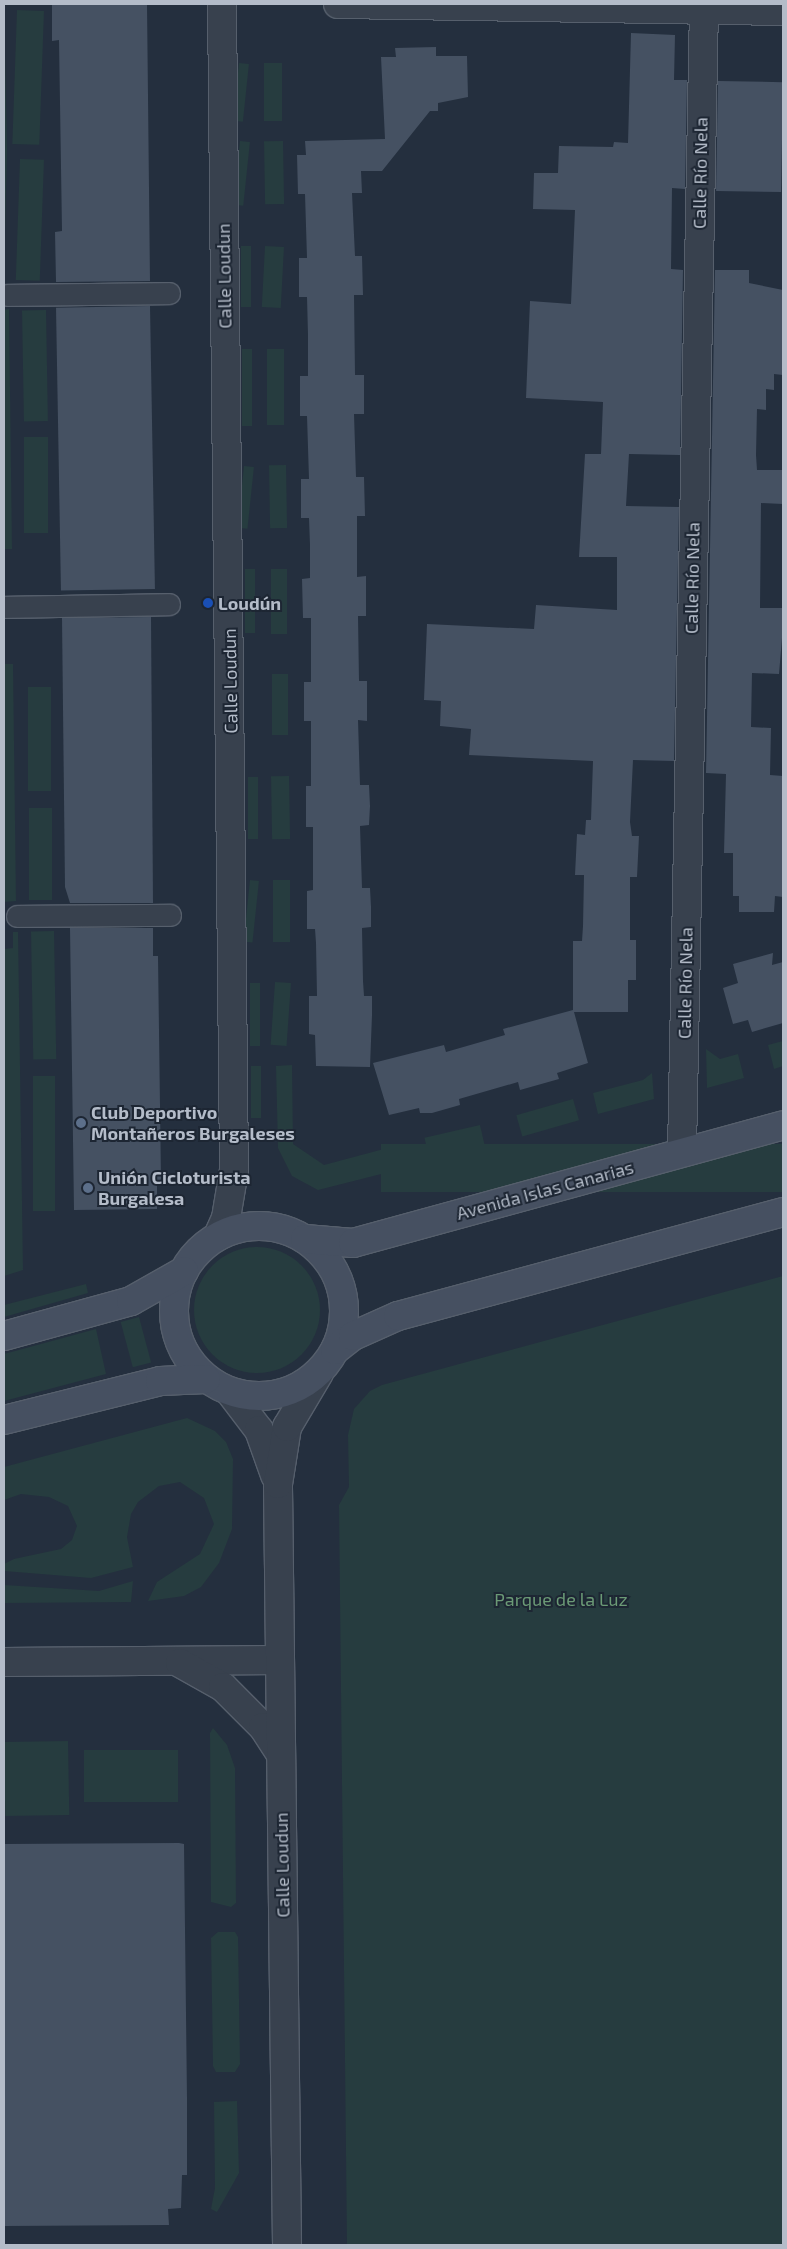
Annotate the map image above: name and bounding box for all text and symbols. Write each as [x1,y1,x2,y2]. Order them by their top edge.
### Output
street label: Calle Río Nela [688,117,712,229]
street label: Calle Loudun [212,223,236,329]
street label: Calle Río Nela [680,522,704,634]
place label: Loudún [218,592,281,614]
marker: Loudún [202,597,214,609]
street label: Calle Loudun [218,628,242,734]
street label: Calle Río Nela [673,927,697,1039]
place label: Club Deportivo Montañeros Burgaleses [91,1102,295,1144]
marker: Club Deportivo Montañeros Burgaleses [75,1117,87,1129]
street label: Avenida Islas Canarias [454,1156,636,1224]
place label: Unión Cicloturista Burgalesa [98,1167,251,1210]
marker: Unión Cicloturista Burgalesa [82,1182,94,1194]
park label: Parque de la Luz [494,1588,628,1610]
street label: Calle Loudun [270,1812,294,1918]

